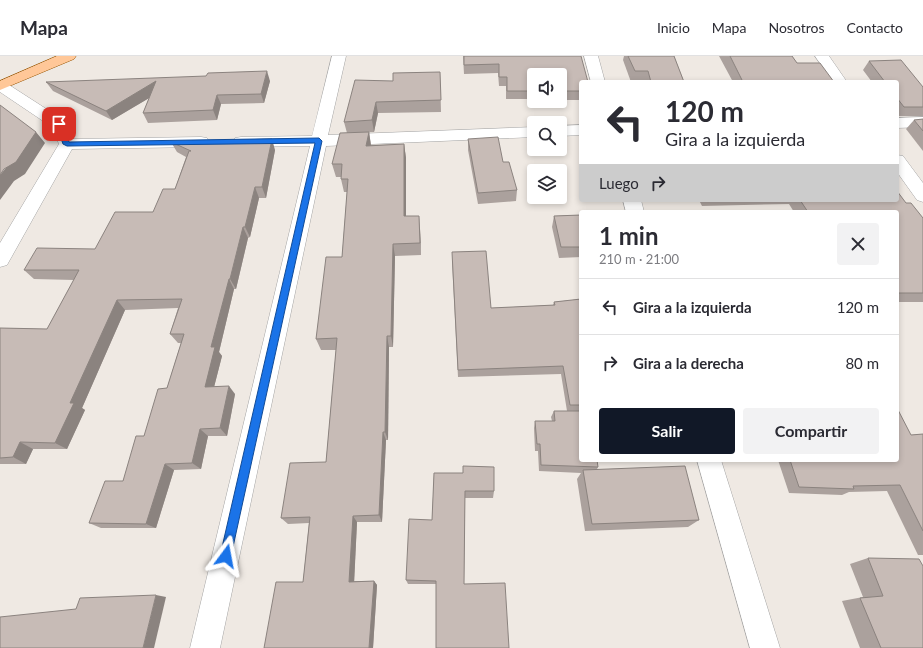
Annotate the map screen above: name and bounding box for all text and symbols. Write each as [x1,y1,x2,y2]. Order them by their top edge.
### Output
text: Mapa [20,16,68,39]
text: Inicio [657,19,690,36]
text: Mapa [712,19,746,36]
text: Nosotros [768,19,825,36]
text: Contacto [847,19,903,36]
map controls [527,68,567,204]
button: sound [527,68,567,108]
text: 120 m [665,94,744,128]
icon: left [599,96,651,148]
pin [42,107,76,141]
icon: arrive [48,113,70,135]
button: search [527,116,567,156]
text: Gira a la izquierda [665,128,805,150]
button: layers [527,164,567,204]
icon: right [647,172,669,194]
text: Luego [599,174,639,192]
text: 1 min [599,221,659,250]
button: close [837,223,879,265]
text: 210 m · 21:00 [599,251,679,267]
icon: left [599,296,621,318]
text: Gira a la izquierda [633,298,752,316]
text: 120 m [837,298,879,316]
icon: right [599,352,621,374]
text: Gira a la derecha [633,354,744,372]
text: 80 m [845,354,879,372]
button: Salir [599,408,735,454]
button: Compartir [743,408,879,454]
position arrow [205,535,247,577]

